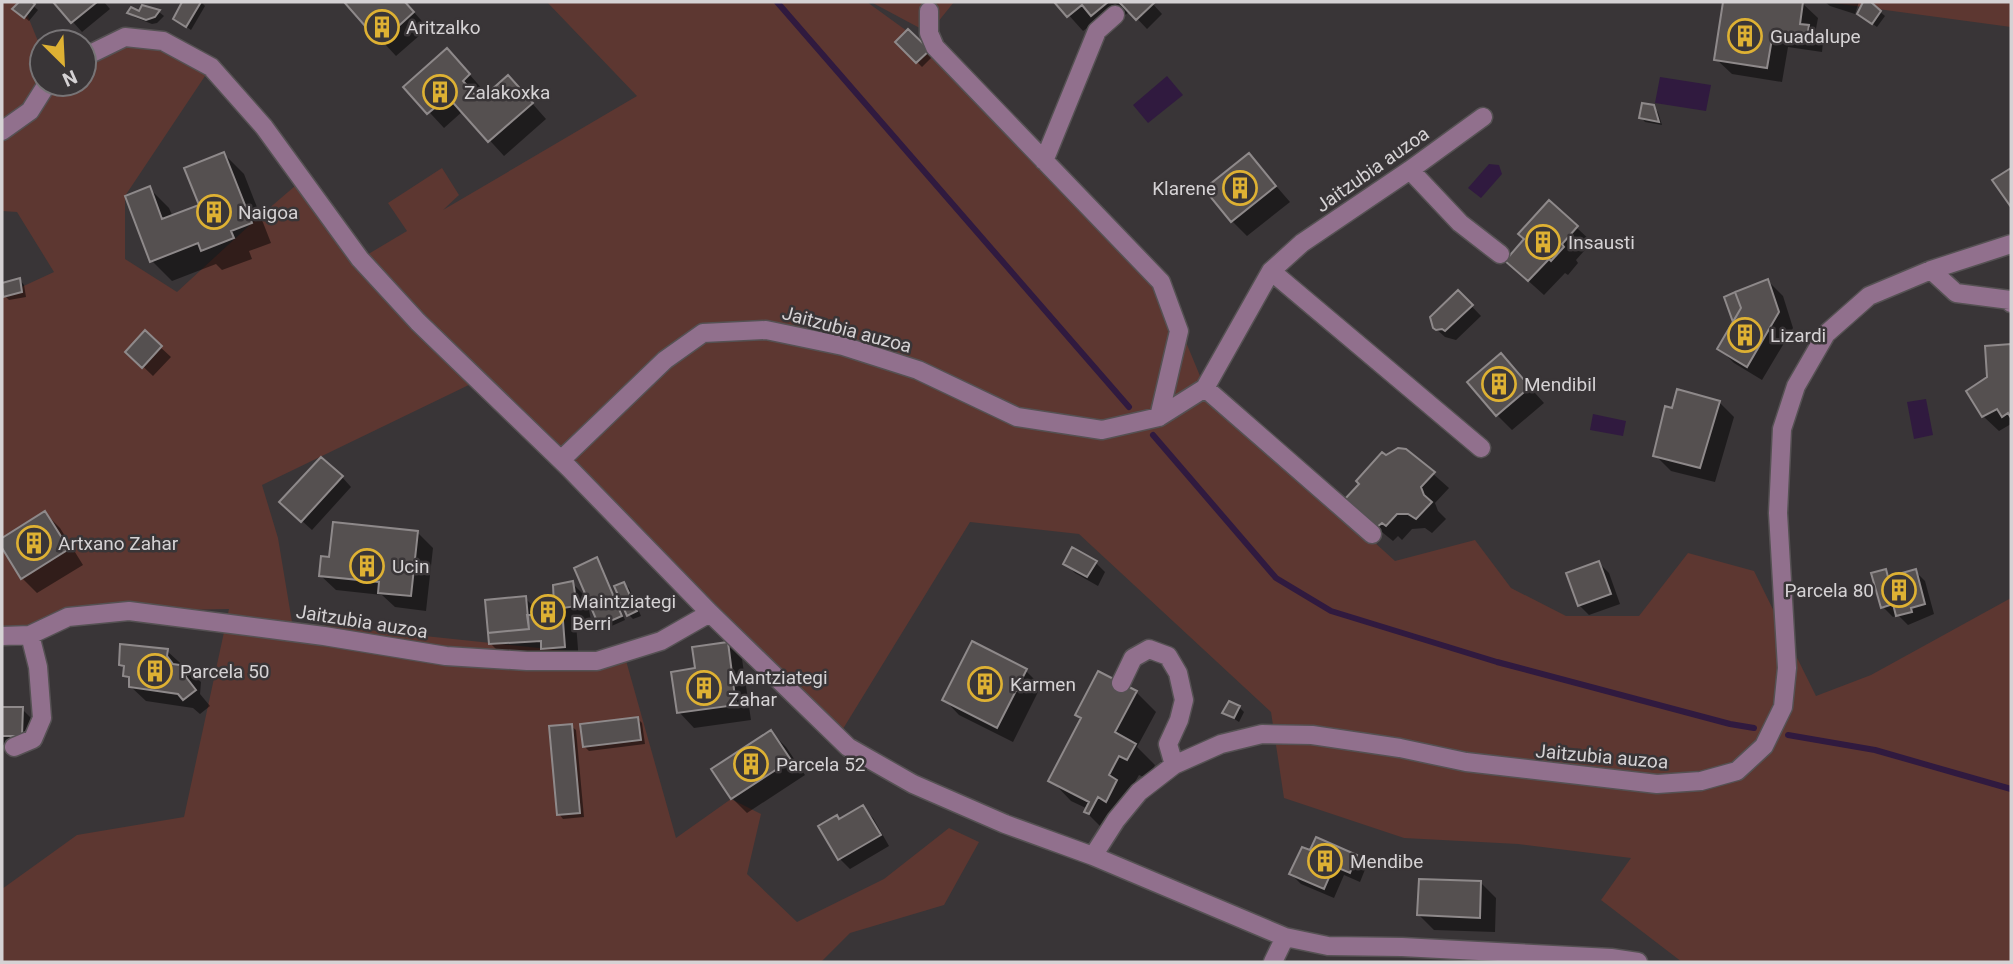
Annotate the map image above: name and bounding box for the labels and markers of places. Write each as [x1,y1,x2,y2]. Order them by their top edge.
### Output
building icon: Aritzalko [363,8,401,46]
place label: Aritzalko [406,16,481,39]
building icon: Guadalupe [1726,17,1764,55]
place label: Guadalupe [1770,25,1861,48]
building icon: Zalakoxka [421,73,459,111]
place label: Zalakoxka [464,81,550,104]
building icon: Klarene [1221,169,1259,207]
place label: Klarene [1152,177,1216,200]
building icon: Naigoa [195,193,233,231]
place label: Naigoa [238,201,298,224]
building icon: Insausti [1524,223,1562,261]
place label: Insausti [1568,231,1635,254]
building icon: Lizardi [1726,316,1764,354]
place label: Lizardi [1770,324,1826,347]
building icon: Mendibil [1480,365,1518,403]
place label: Mendibil [1524,373,1596,396]
building icon: Artxano Zahar [15,524,53,562]
place label: Artxano Zahar [58,532,179,555]
building icon: Ucin [348,547,386,585]
place label: Ucin [392,555,429,578]
building icon: Parcela 80 [1880,571,1918,609]
place label: Parcela 80 [1784,579,1874,602]
place label: Maintziategi Berri [572,590,676,635]
building icon: Maintziategi Berri [529,593,567,631]
building icon: Parcela 50 [136,652,174,690]
place label: Parcela 50 [180,660,270,683]
building icon: Karmen [966,665,1004,703]
place label: Mantziategi Zahar [728,666,828,711]
building icon: Mantziategi Zahar [685,669,723,707]
place label: Karmen [1010,673,1076,696]
building icon: Parcela 52 [732,745,770,783]
place label: Parcela 52 [776,753,866,776]
building icon: Mendibe [1306,842,1344,880]
place label: Mendibe [1350,850,1423,873]

